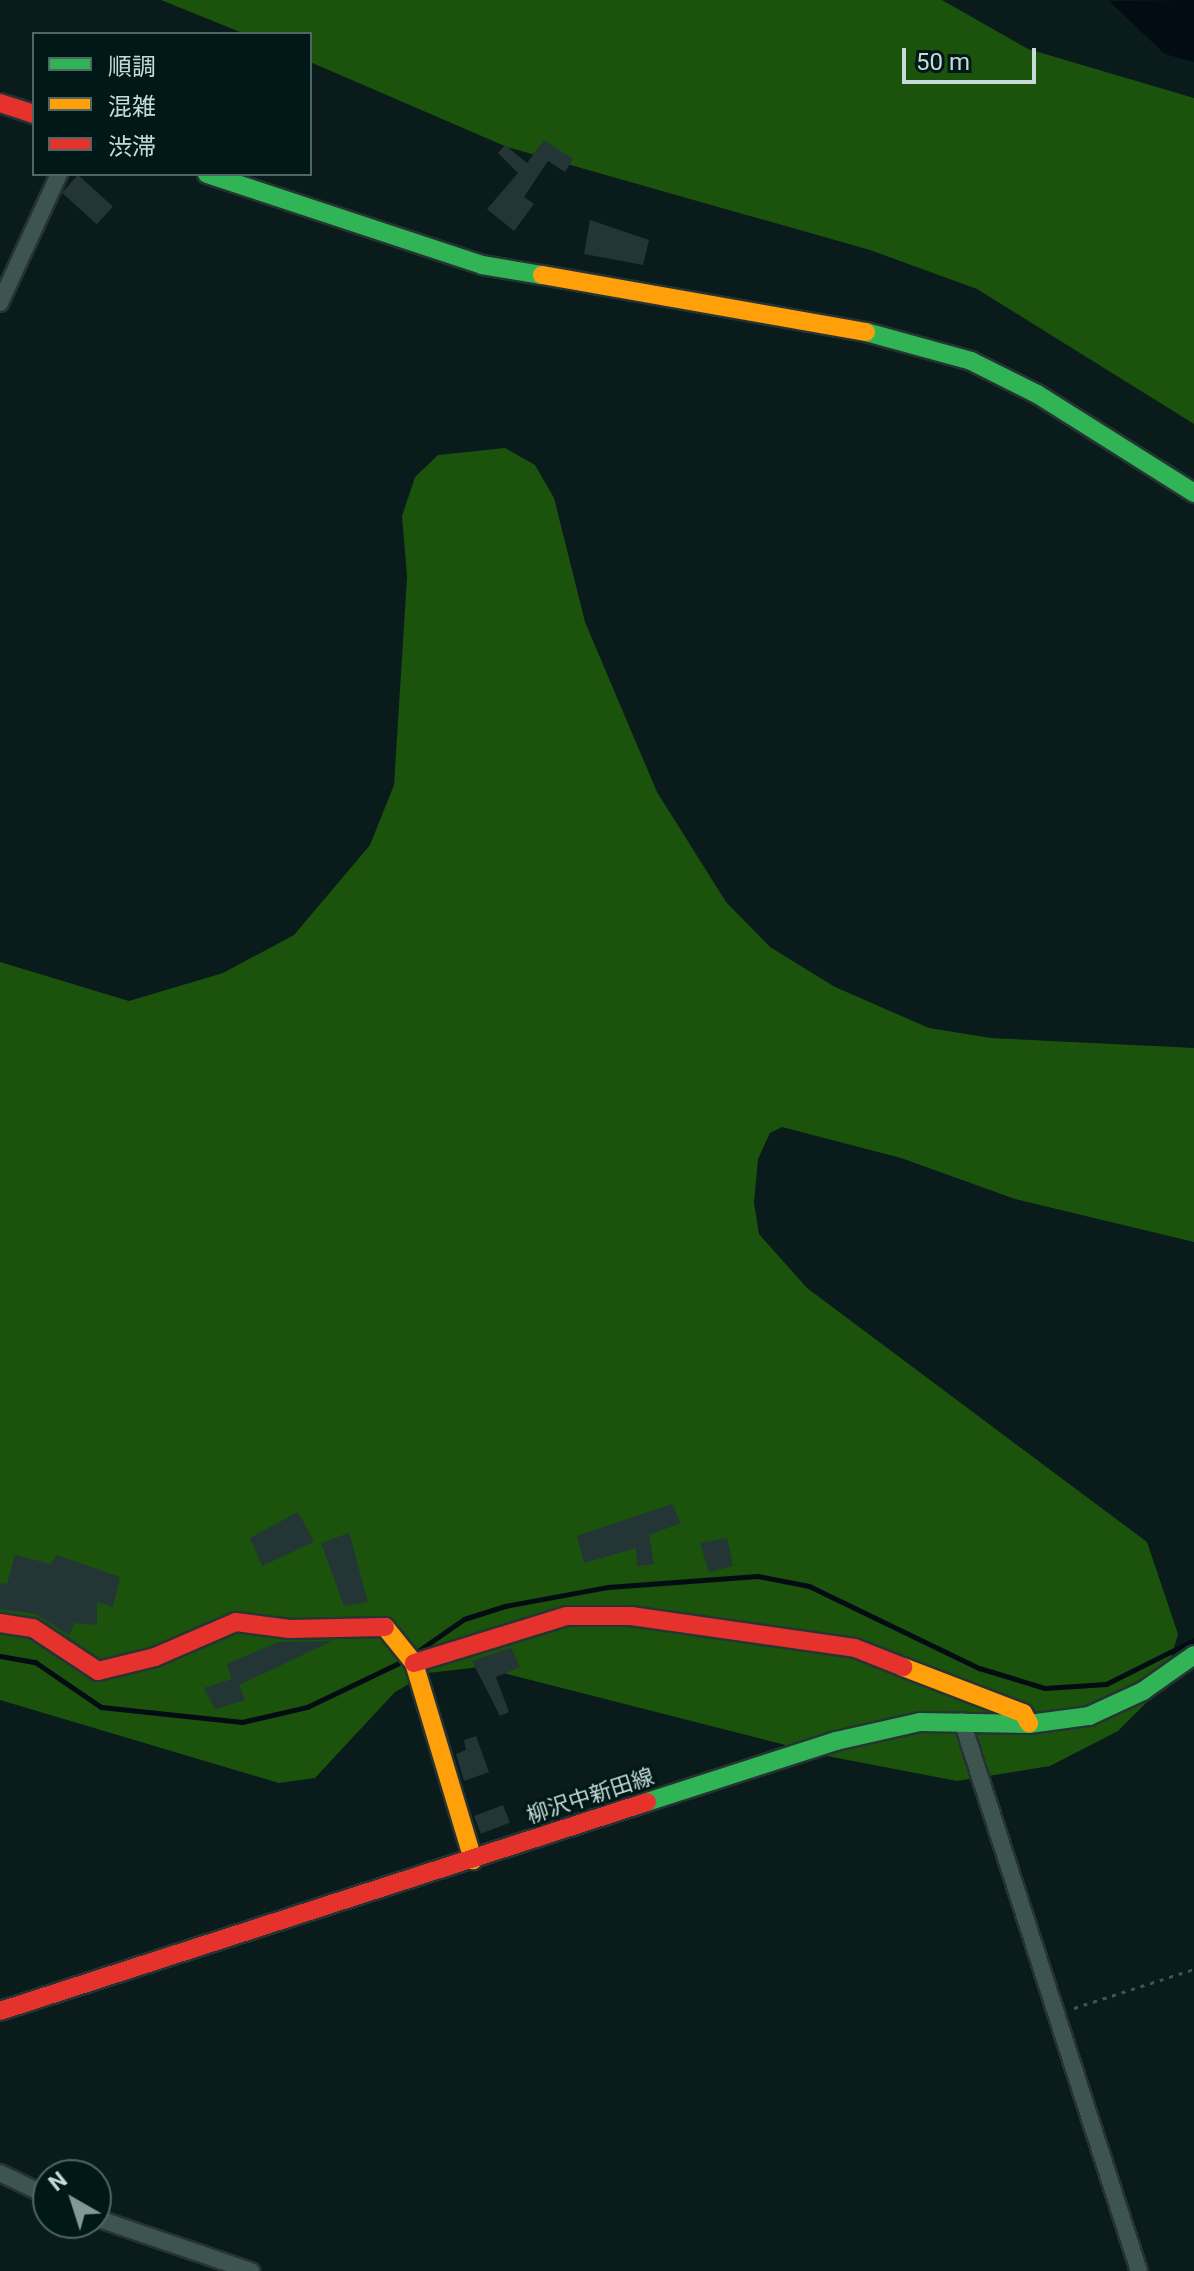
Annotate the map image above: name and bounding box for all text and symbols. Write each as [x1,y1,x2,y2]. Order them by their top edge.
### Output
legend [32,32,312,176]
scale bar [906,32,1040,82]
text: 50 m [916,48,970,76]
text: 順調 [108,53,156,81]
text: 混雑 [108,93,156,121]
text: 渋滞 [108,133,156,161]
street label: 柳沢中新田線 [523,1763,657,1829]
north arrow [32,2159,112,2239]
text: N [44,2167,72,2196]

